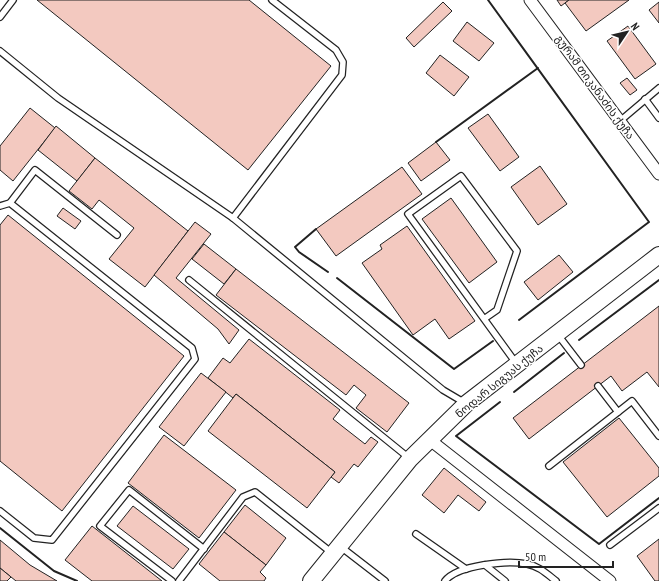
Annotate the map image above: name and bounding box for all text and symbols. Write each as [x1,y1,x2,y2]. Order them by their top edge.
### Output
north arrow [607,12,647,52]
text: N [628,20,643,33]
street label: გურამ თიკანაძის ქუჩა [552,32,638,142]
street label: ნოდარ სიგუას ქუჩა [452,341,546,421]
scale bar [519,543,613,569]
text: 50 m [525,549,546,564]

